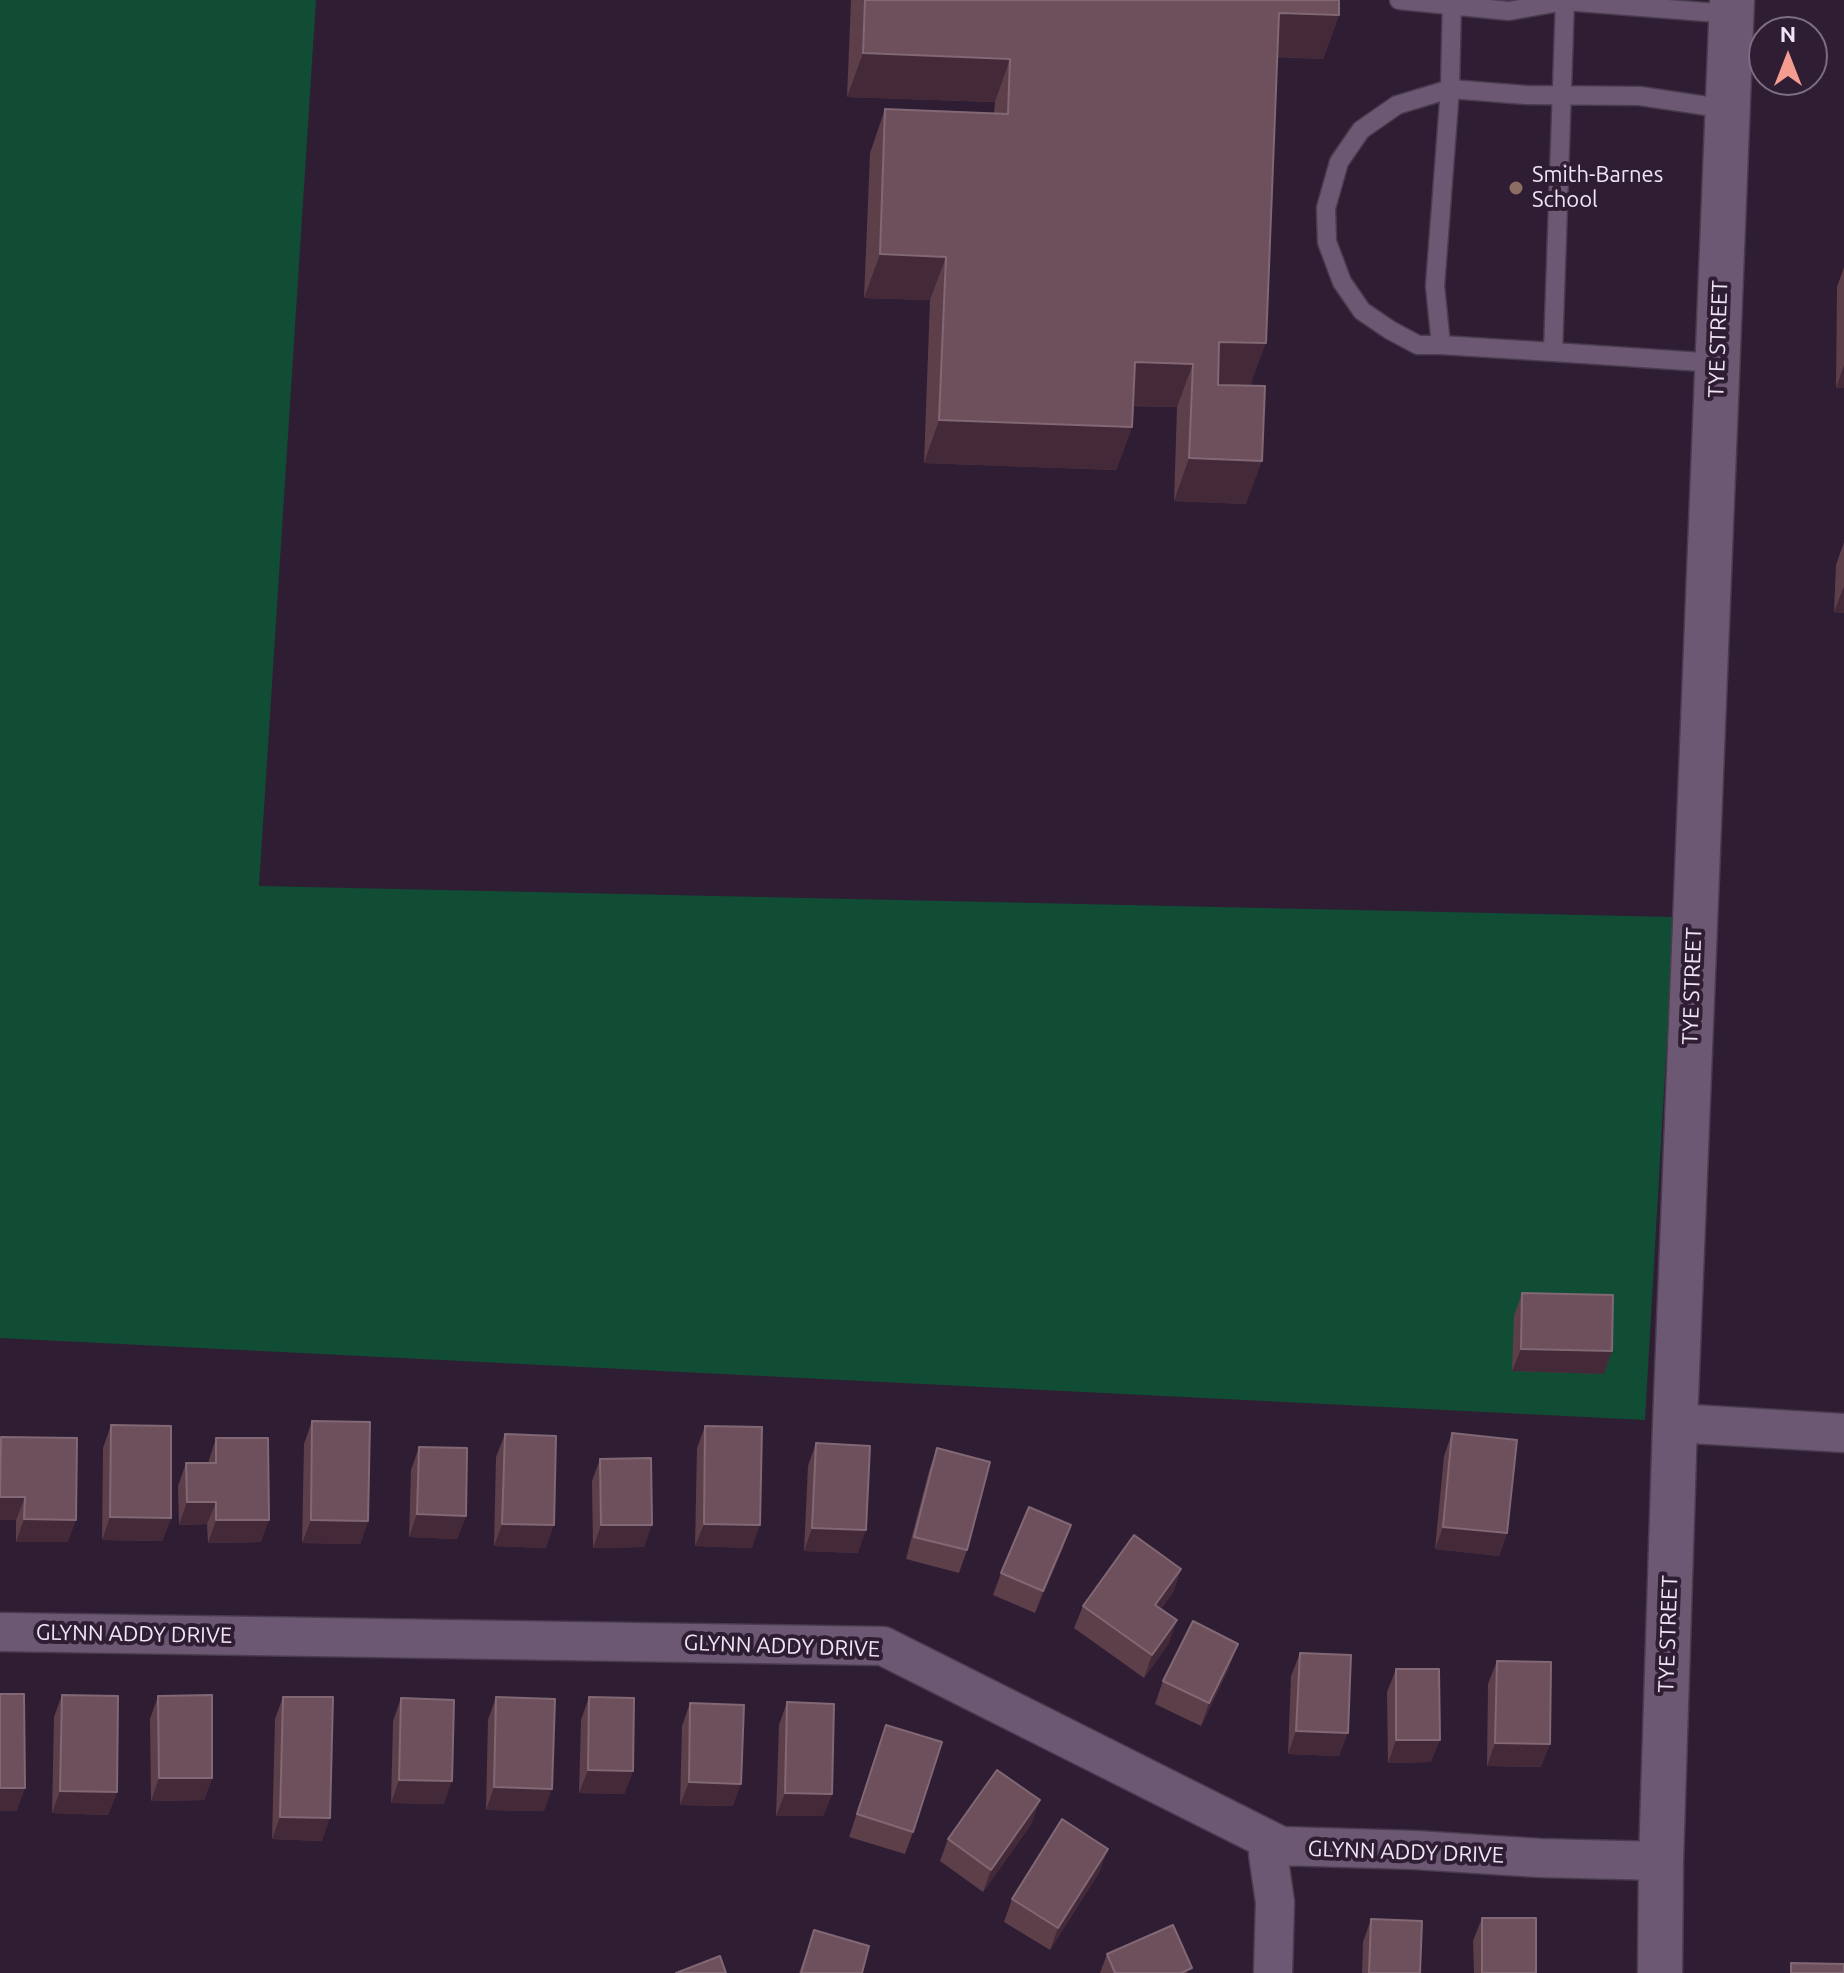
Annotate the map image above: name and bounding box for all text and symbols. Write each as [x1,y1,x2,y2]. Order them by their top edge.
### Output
north arrow [1748,16,1828,96]
text: N [1780,21,1796,46]
place label: Smith-Barnes School [1532,162,1663,214]
marker: Smith-Barnes School [1507,179,1525,197]
street label: TYE STREET [1703,280,1733,398]
street label: TYE STREET [1677,927,1707,1045]
street label: TYE STREET [1653,1575,1683,1693]
street label: GLYNN ADDY DRIVE [36,1619,232,1649]
street label: GLYNN ADDY DRIVE [683,1629,881,1663]
street label: GLYNN ADDY DRIVE [1307,1835,1505,1869]

